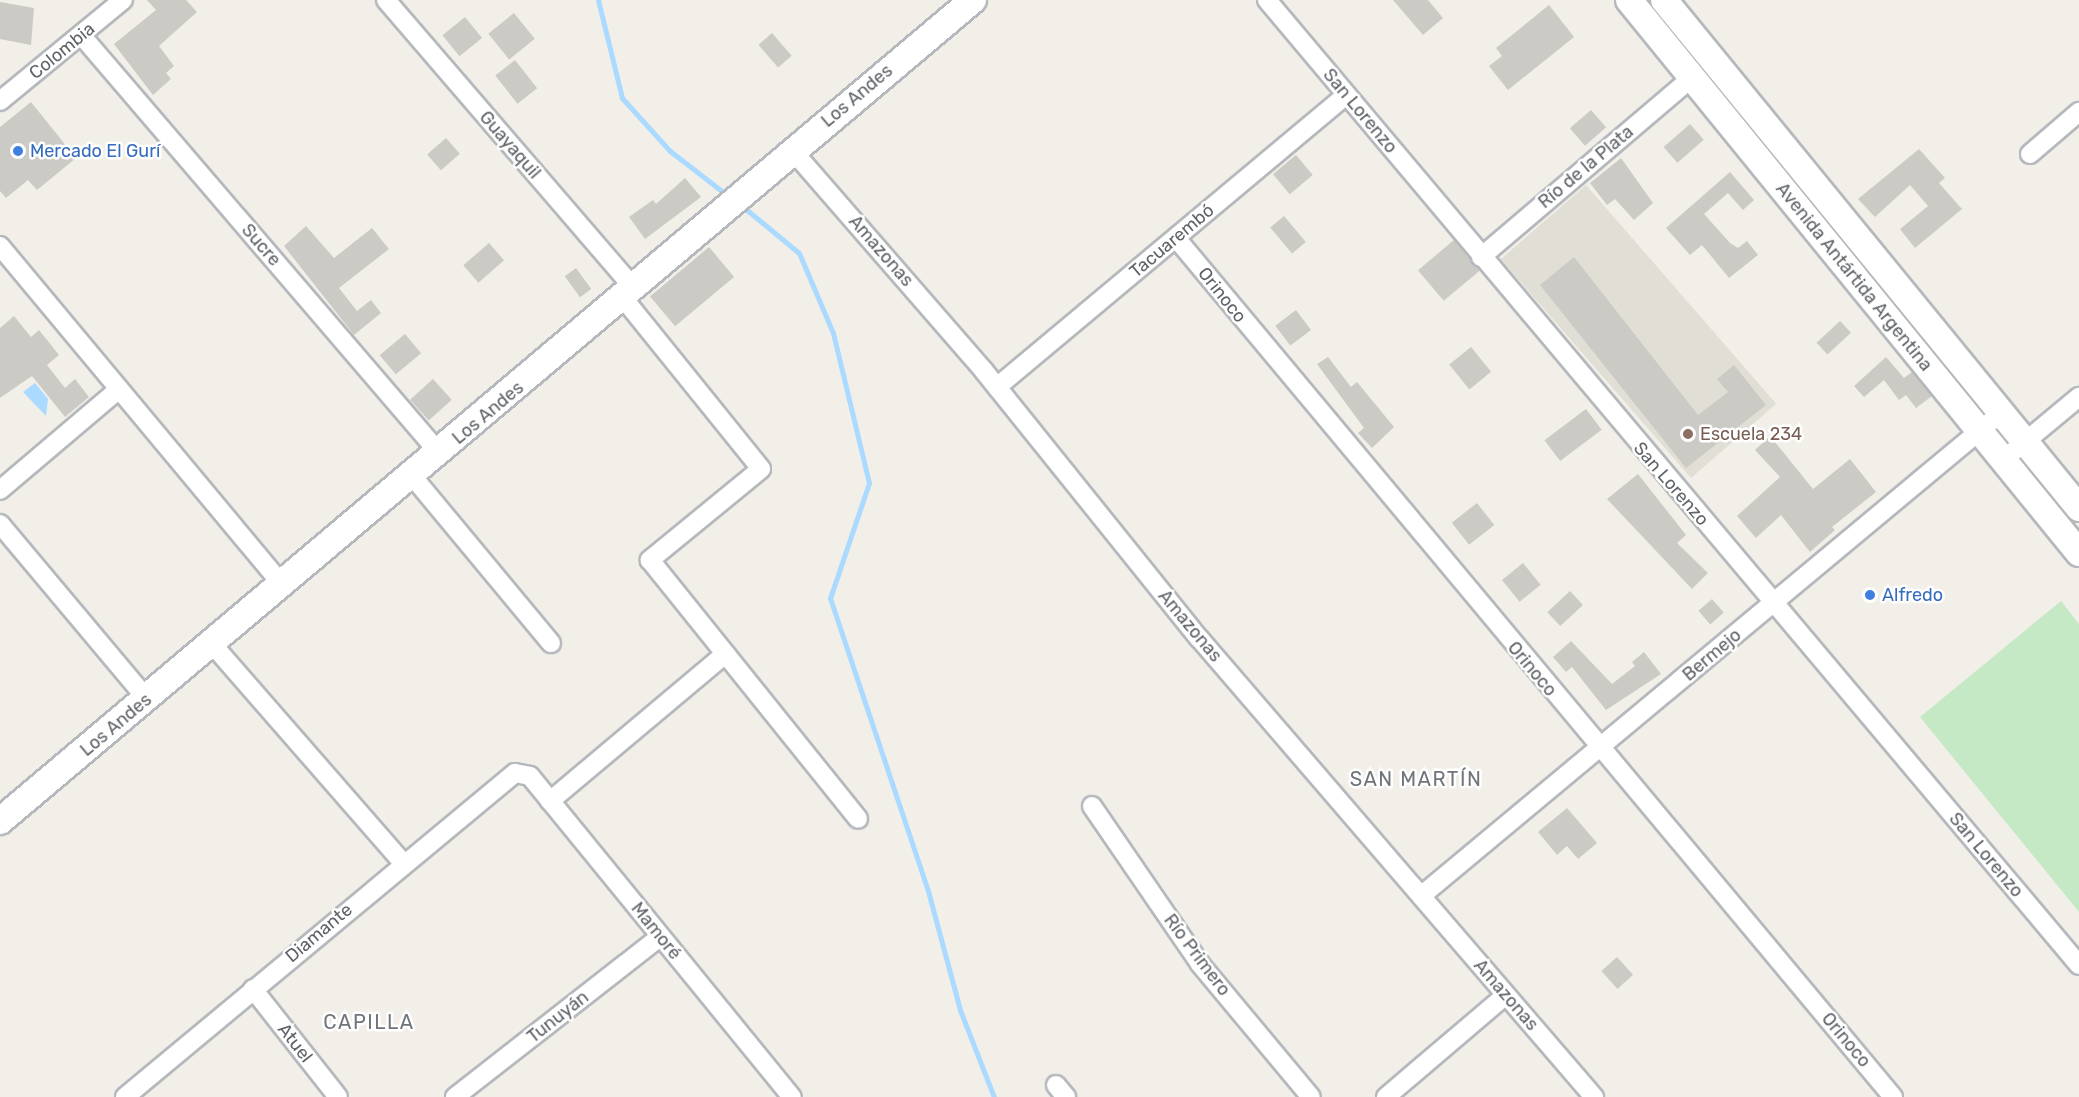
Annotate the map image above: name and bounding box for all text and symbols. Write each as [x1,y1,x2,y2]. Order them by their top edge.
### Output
street label: Colombia [25,18,99,84]
street label: Los Andes [817,60,897,132]
street label: San Lorenzo [1318,64,1402,158]
street label: Guayaquil [475,107,545,183]
street label: Río de la Plata [1534,121,1638,213]
place label: Mercado El Gurí [30,140,160,162]
marker: Mercado El Gurí [11,144,25,158]
street label: Avenida Antártida Argentina [1771,178,1937,376]
street label: Tacuarembó [1126,200,1218,282]
street label: Amazonas [844,211,918,291]
street label: Sucre [237,220,285,270]
street label: Orinoco [1193,263,1251,327]
street label: Los Andes [448,377,528,449]
place label: Escuela 234 [1700,423,1802,445]
marker: Escuela 234 [1681,427,1695,441]
street label: San Lorenzo [1629,438,1713,530]
place label: Alfredo [1882,584,1943,606]
street label: Amazonas [1154,586,1226,666]
marker: Alfredo [1863,588,1877,602]
street label: Bermejo [1678,624,1746,686]
street label: Orinoco [1503,637,1561,701]
street label: Los Andes [76,689,156,761]
district label: SAN MARTÍN [1350,767,1482,791]
street label: San Lorenzo [1944,808,2028,902]
street label: Mamoré [626,898,686,964]
street label: Diamante [281,899,357,967]
street label: Río Primero [1159,910,1235,1000]
street label: Amazonas [1469,955,1543,1035]
street label: Tunuyán [523,986,593,1048]
street label: Orinoco [1817,1008,1875,1072]
district label: CAPILLA [323,1010,415,1034]
street label: Atuel [273,1019,317,1067]

